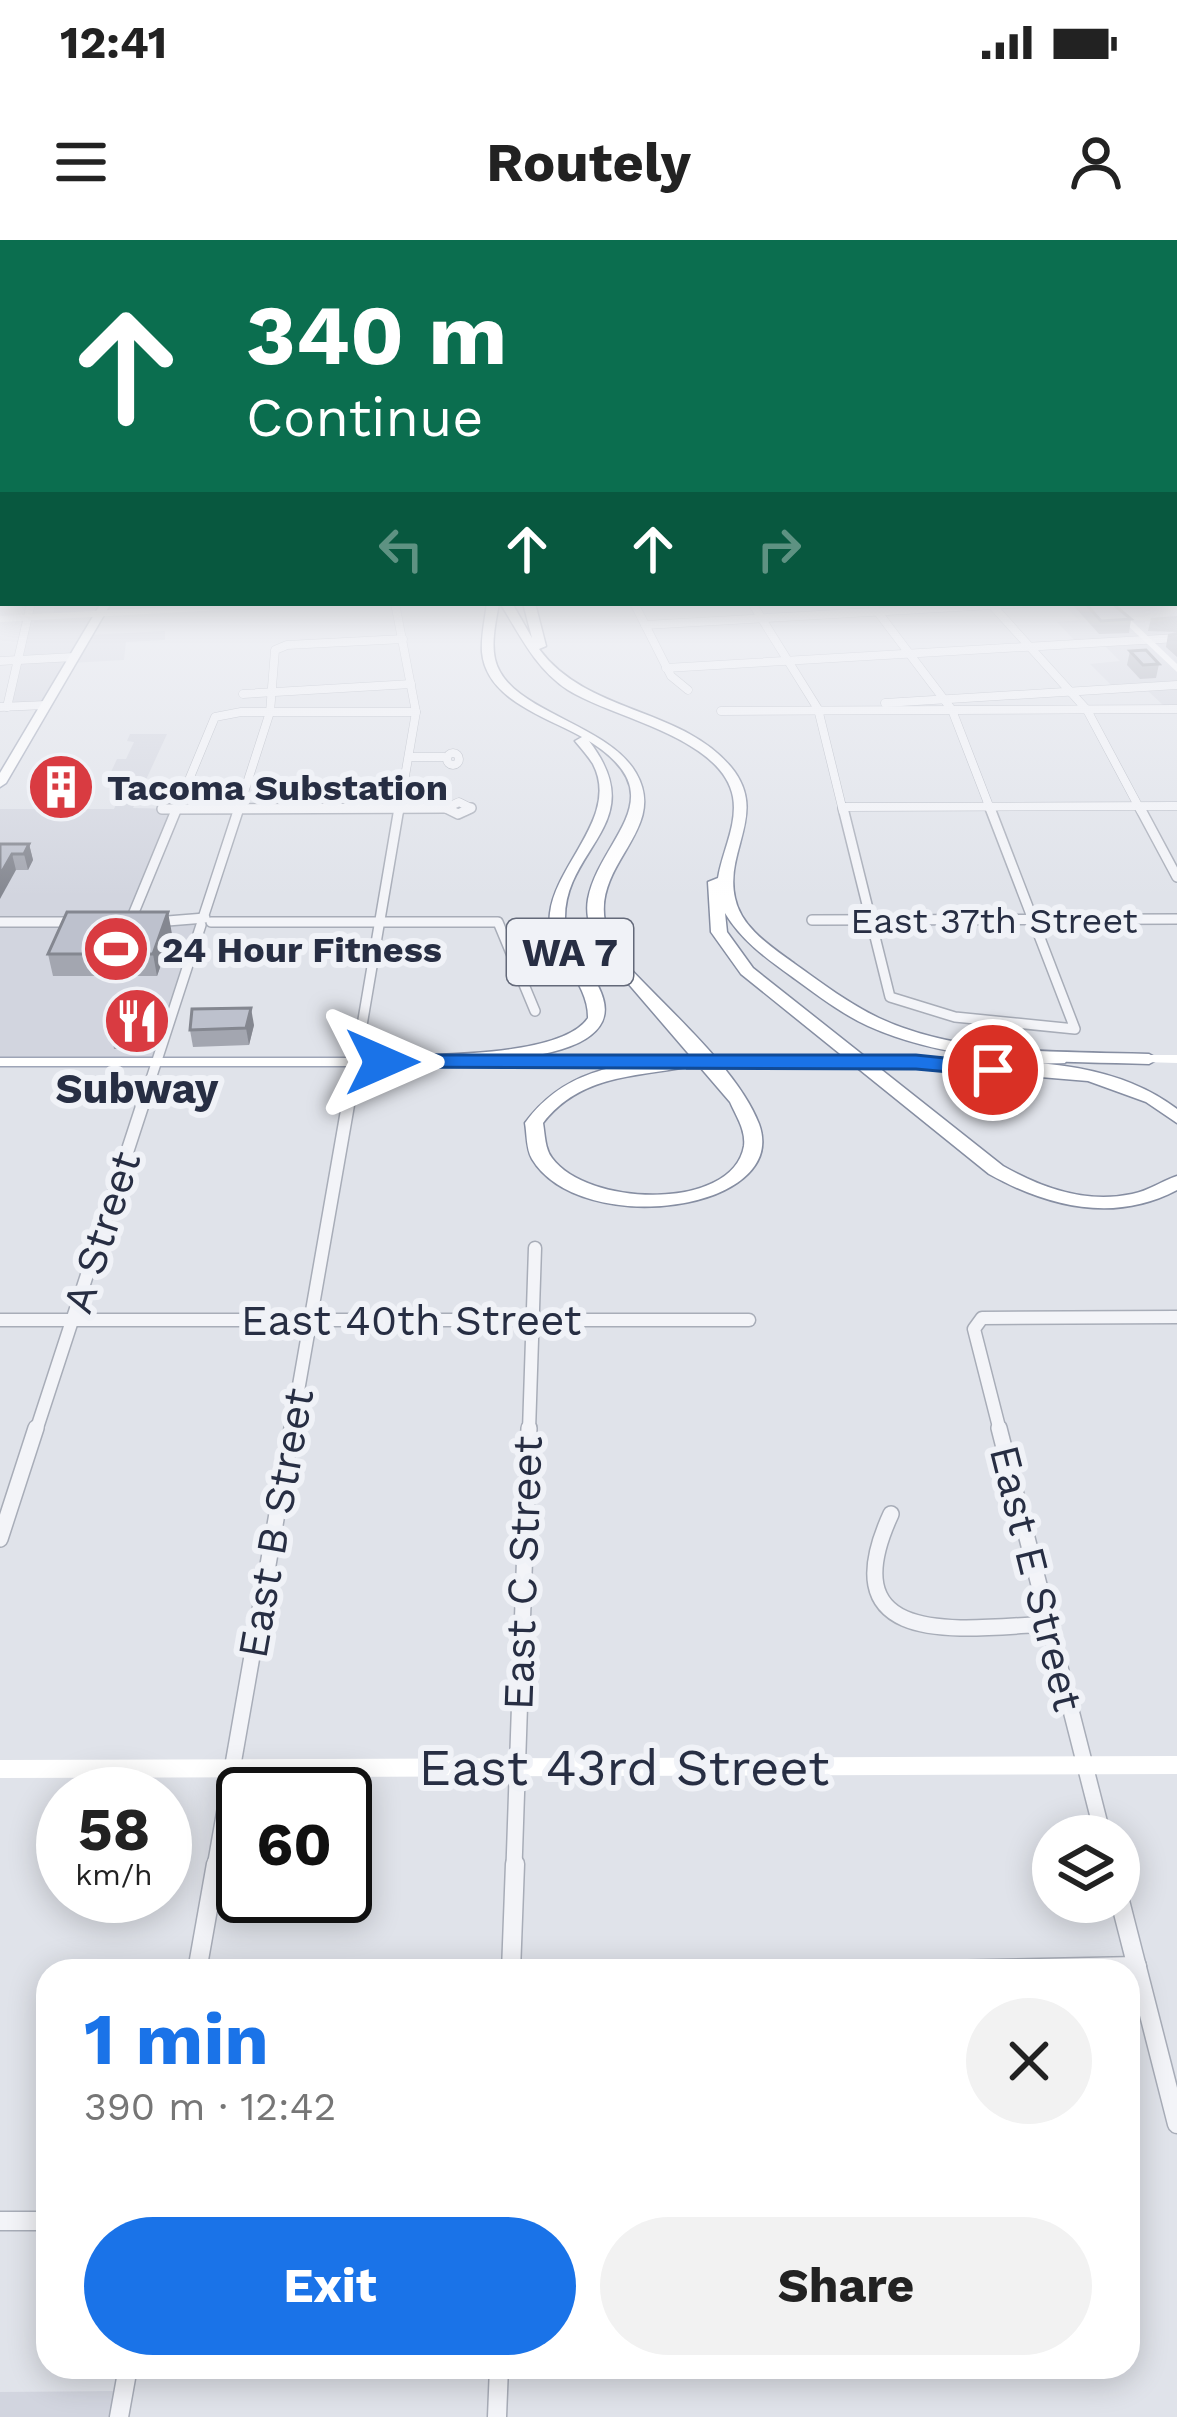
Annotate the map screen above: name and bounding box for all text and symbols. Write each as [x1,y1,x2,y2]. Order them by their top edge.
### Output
text: 12:41 [60,16,167,69]
icon: menu [48,129,114,195]
icon: person [1063,129,1129,195]
text: Routely [486,131,691,194]
text: 340 m [246,286,507,384]
icon: ahead [48,288,204,444]
text: Continue [246,386,483,449]
icon: left [368,516,434,582]
icon: ahead [494,516,560,582]
icon: ahead [620,516,686,582]
icon: right [746,516,812,582]
building icon: Tacoma Substation [26,752,96,822]
place label: Tacoma Substation [107,767,448,809]
street label: East 37th Street [850,900,1138,942]
sports icon: 24 Hour Fitness [81,914,151,984]
road number: WA 7 [507,919,633,985]
place label: 24 Hour Fitness [162,929,442,971]
restaurant icon: Subway [102,986,172,1056]
position arrow [319,999,445,1125]
pin [942,1019,1044,1121]
icon: arrive [960,1037,1026,1103]
place label: Subway [56,1064,219,1113]
street label: A Street [52,1145,151,1319]
street label: East 40th Street [241,1296,581,1345]
street label: East B Street [228,1385,323,1662]
street label: East C Street [493,1435,552,1711]
street label: East E Street [980,1440,1093,1716]
street label: East 43rd Street [419,1738,829,1797]
speed limit sign: 60 [216,1767,372,1923]
text: 58 [78,1794,150,1865]
map controls [1032,1815,1140,1923]
button: layers [1032,1815,1140,1923]
text: km/h [75,1857,153,1892]
text: 1 min [84,1997,269,2081]
button: close [966,1998,1092,2124]
text: 390 m · 12:42 [84,2084,336,2129]
button: Exit [84,2217,576,2355]
button: Share [600,2217,1092,2355]

